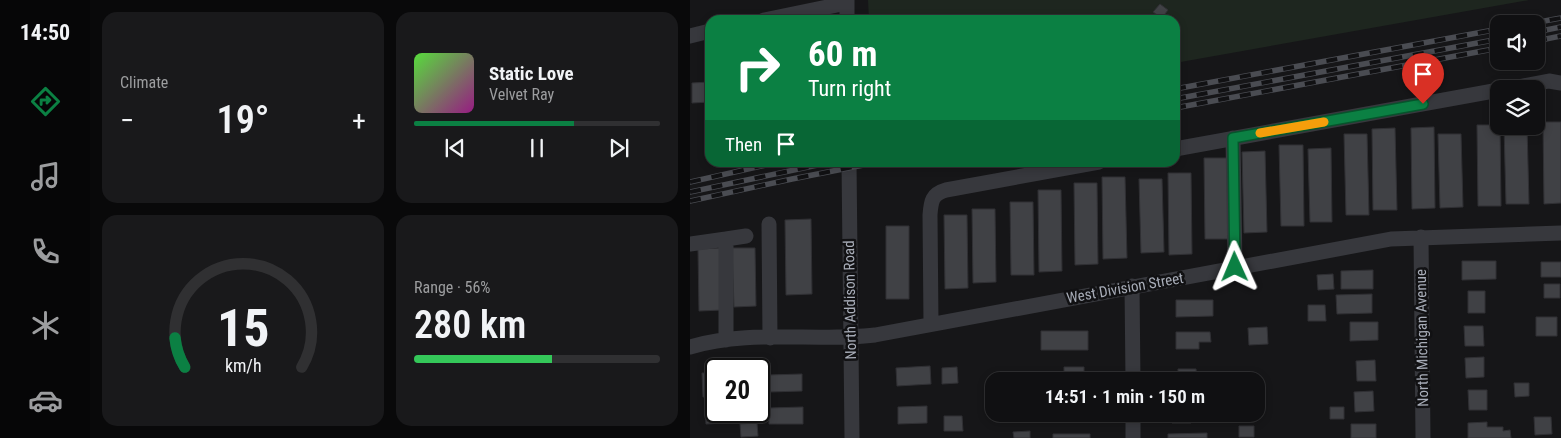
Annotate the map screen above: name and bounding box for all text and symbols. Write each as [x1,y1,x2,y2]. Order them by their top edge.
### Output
map controls [1490,15,1545,135]
button: sound [1490,15,1545,70]
text: 14:50 [20,20,70,45]
text: 60 m [808,34,877,75]
icon: right [725,35,790,100]
pin [1402,53,1444,104]
icon: arrive [1409,60,1437,88]
text: Static Love [489,62,574,85]
text: Climate [120,73,168,92]
text: Turn right [808,76,891,101]
button: layers [1490,80,1545,135]
icon: directions [28,84,63,119]
text: Velvet Ray [489,85,554,104]
text: 19° [217,98,269,142]
text: − [120,104,134,137]
text: + [352,104,366,137]
icon: arrive [772,130,800,158]
text: Then [725,133,762,156]
icon: previous [441,134,469,162]
icon: pause [523,134,551,162]
icon: next [605,134,633,162]
icon: music [28,159,63,194]
icon: phone [28,234,63,269]
street label: North Addison Road [840,240,860,360]
position arrow [1208,240,1260,292]
street label: West Division Street [1065,269,1185,307]
street label: North Michigan Avenue [1412,269,1432,407]
text: Range · 56% [414,278,490,297]
text: 15 [217,298,269,359]
text: 280 km [414,303,526,347]
icon: climate [28,308,63,343]
text: km/h [225,355,261,376]
speed limit sign: 20 [705,358,770,423]
icon: car [28,383,63,418]
text: 14:51 · 1 min · 150 m [1045,385,1205,408]

